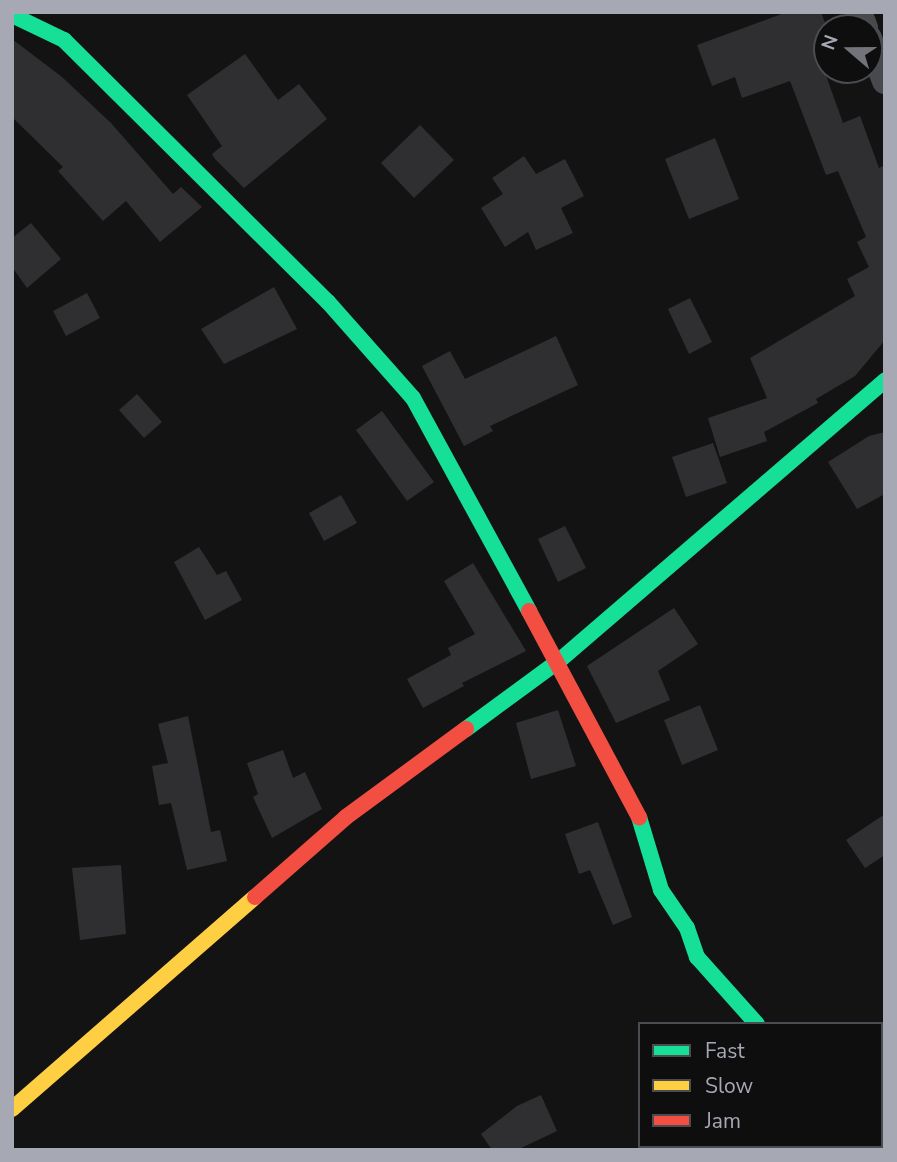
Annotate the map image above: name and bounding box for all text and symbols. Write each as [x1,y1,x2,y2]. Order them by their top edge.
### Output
north arrow [813,14,883,84]
text: N [815,31,845,54]
legend [638,1022,883,1148]
text: Fast [705,1037,745,1065]
text: Slow [705,1072,753,1100]
text: Jam [705,1107,741,1135]

